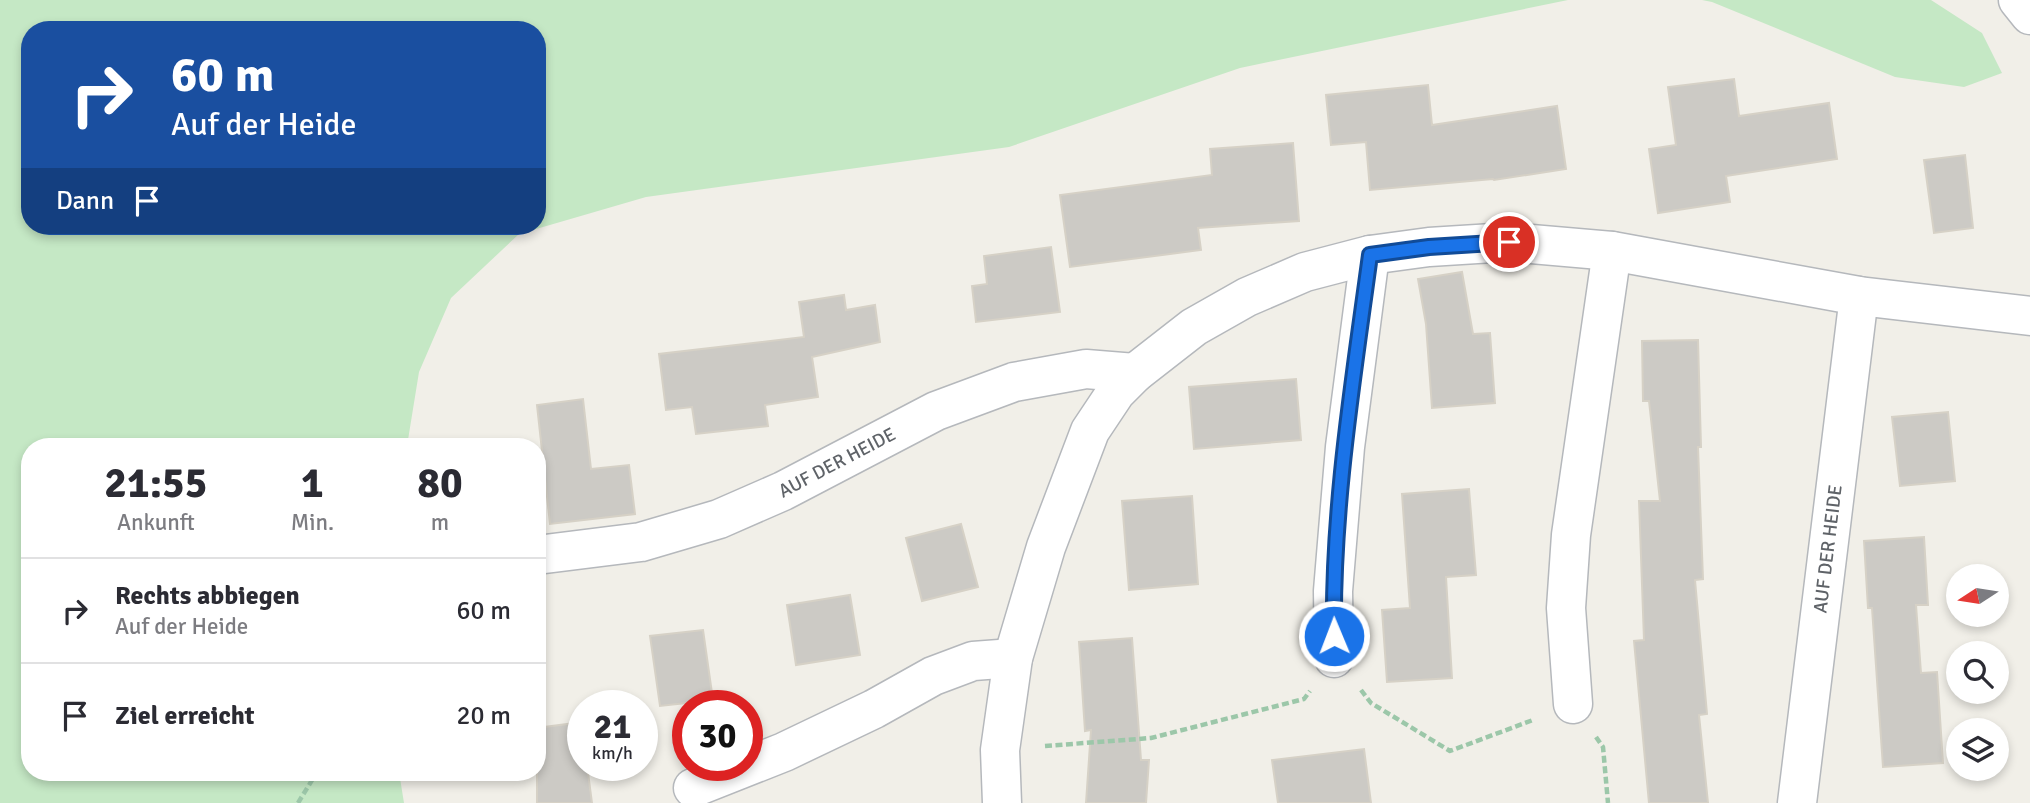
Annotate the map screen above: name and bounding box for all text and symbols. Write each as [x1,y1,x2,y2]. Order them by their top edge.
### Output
text: 60 m [171,45,274,105]
icon: right [56,49,147,140]
text: Auf der Heide [171,105,357,144]
icon: arrive [128,182,166,220]
text: Dann [56,185,114,217]
pin [1479,212,1539,272]
icon: arrive [1490,223,1528,261]
street label: AUF DER HEIDE [774,422,900,503]
text: 21:55 [104,458,207,509]
text: 1 [301,458,324,509]
text: 80 [417,458,463,509]
street label: AUF DER HEIDE [1808,483,1848,614]
text: Ankunft [117,508,195,537]
text: Min. [291,508,334,537]
text: m [431,508,449,537]
north arrow [1946,564,2009,626]
map controls [1946,564,2009,781]
text: Rechts abbiegen [115,580,300,612]
icon: right [56,592,94,630]
text: 60 m [456,595,511,627]
position arrow [1297,599,1371,673]
text: Auf der Heide [115,612,248,641]
button: search [1946,641,2009,704]
speed limit sign: 30 [672,690,763,781]
icon: arrive [56,697,94,735]
text: Ziel erreicht [115,700,255,732]
text: 20 m [456,700,511,732]
text: 21 [594,705,631,748]
button: layers [1946,718,2009,781]
text: km/h [592,742,633,764]

